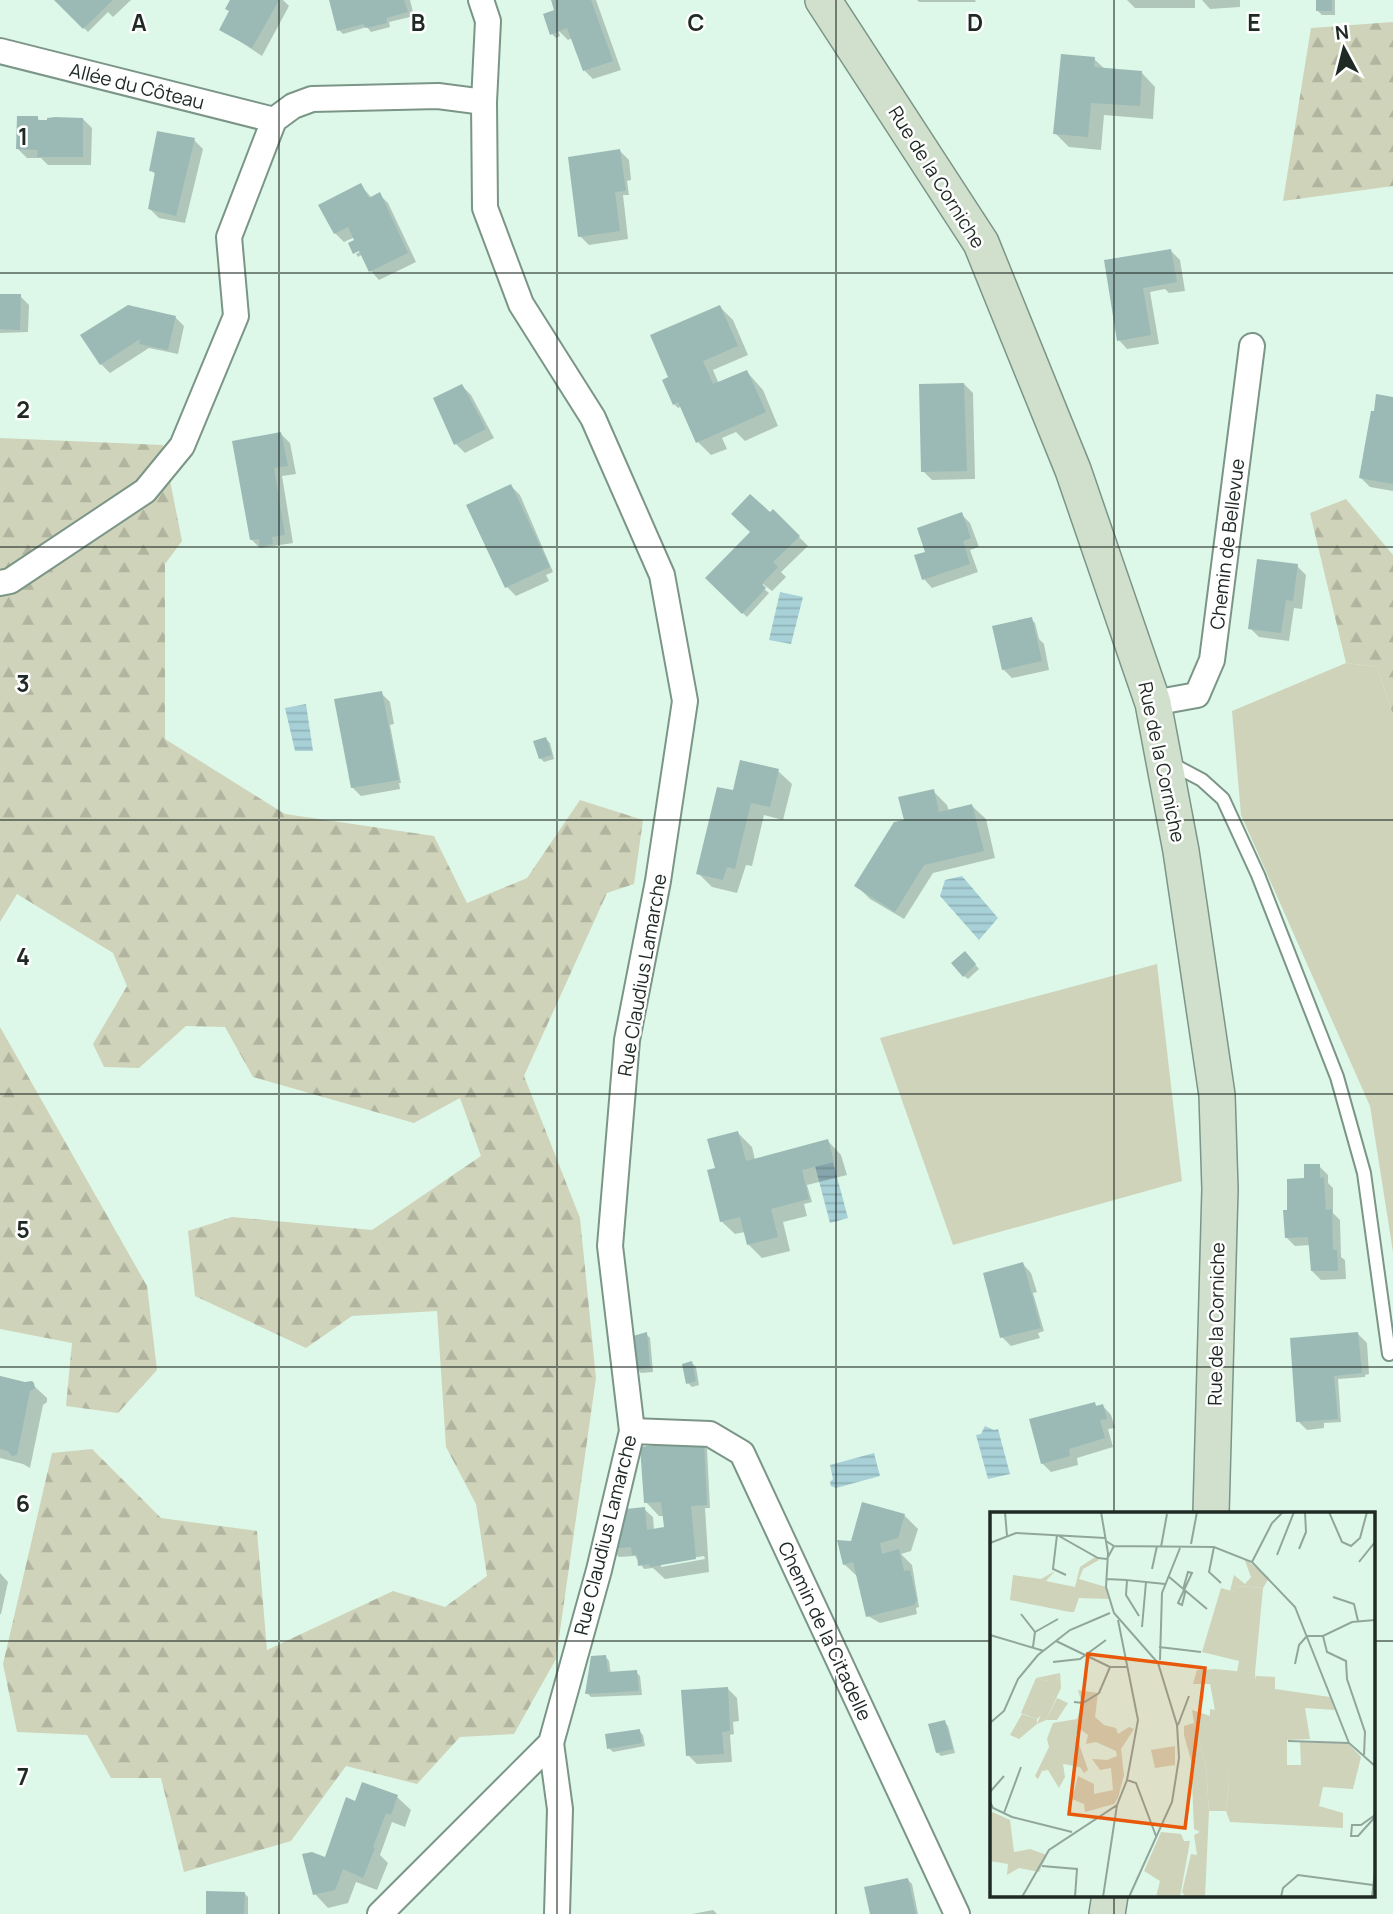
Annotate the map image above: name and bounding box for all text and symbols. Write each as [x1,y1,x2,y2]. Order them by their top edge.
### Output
text: A [131,6,147,38]
text: B [411,6,425,38]
text: C [688,6,705,38]
text: D [967,6,983,38]
text: E [1247,6,1261,38]
north arrow [1309,14,1379,84]
text: N [1334,18,1350,46]
street label: Allée du Côteau [67,57,207,115]
street label: Rue de la Corniche [883,101,991,253]
text: 1 [18,120,28,152]
text: 2 [16,393,30,425]
street label: Chemin de Bellevue [1204,457,1250,631]
text: 3 [16,667,30,699]
street label: Rue de la Corniche [1132,679,1192,845]
street label: Rue Claudius Lamarche [611,872,673,1078]
text: 4 [16,940,30,972]
text: 5 [16,1213,30,1245]
street label: Rue de la Corniche [1202,1242,1230,1406]
street label: Rue Claudius Lamarche [568,1432,642,1638]
text: 6 [16,1487,30,1519]
inset map [990,1512,1376,1896]
street label: Chemin de la Citadelle [772,1537,878,1725]
text: 7 [17,1760,29,1792]

